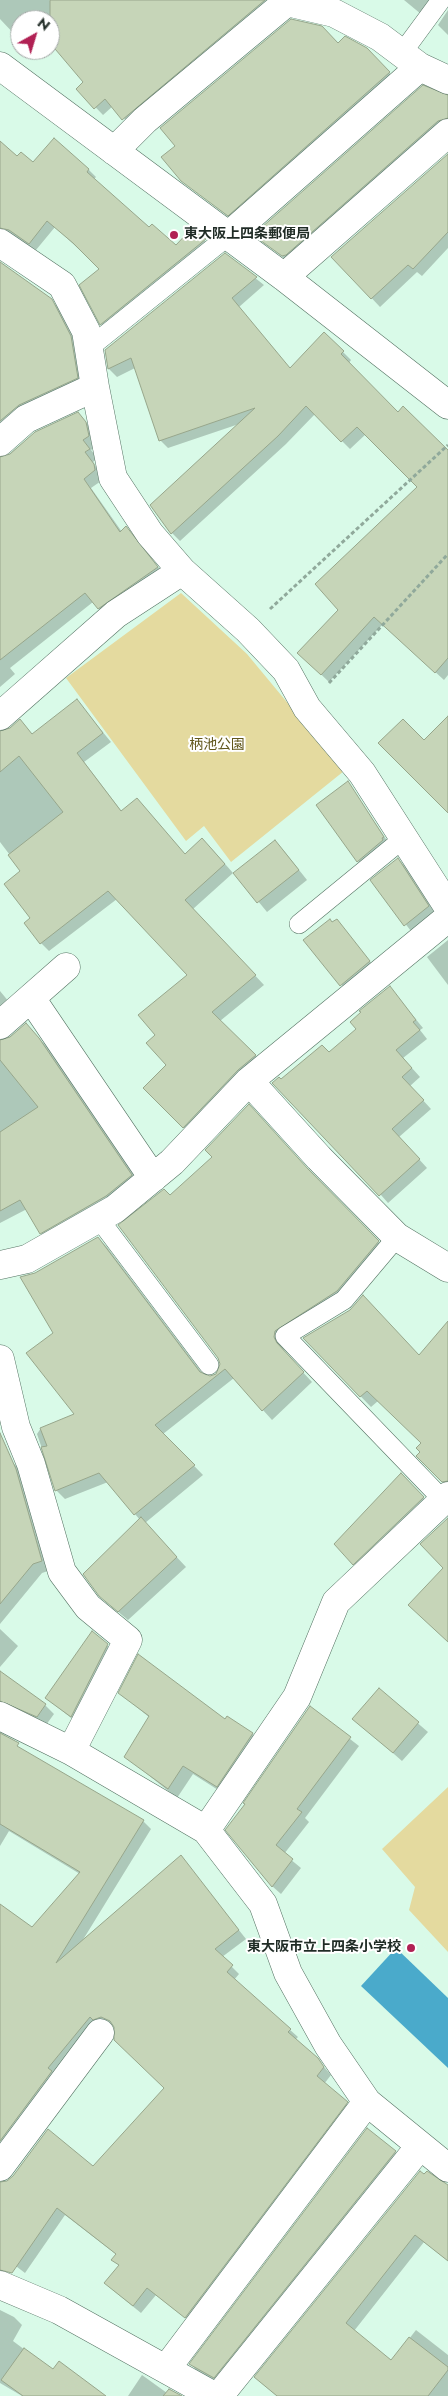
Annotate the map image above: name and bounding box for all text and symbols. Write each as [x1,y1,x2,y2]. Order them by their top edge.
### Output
north arrow [10,10,60,60]
text: N [33,13,54,35]
place label: 東大阪上四条郵便局 [184,227,310,243]
marker: 東大阪上四条郵便局 [168,229,180,241]
park label: 柄池公園 [189,738,245,754]
place label: 東大阪市立上四条小学校 [247,1940,401,1956]
marker: 東大阪市立上四条小学校 [405,1942,417,1954]

